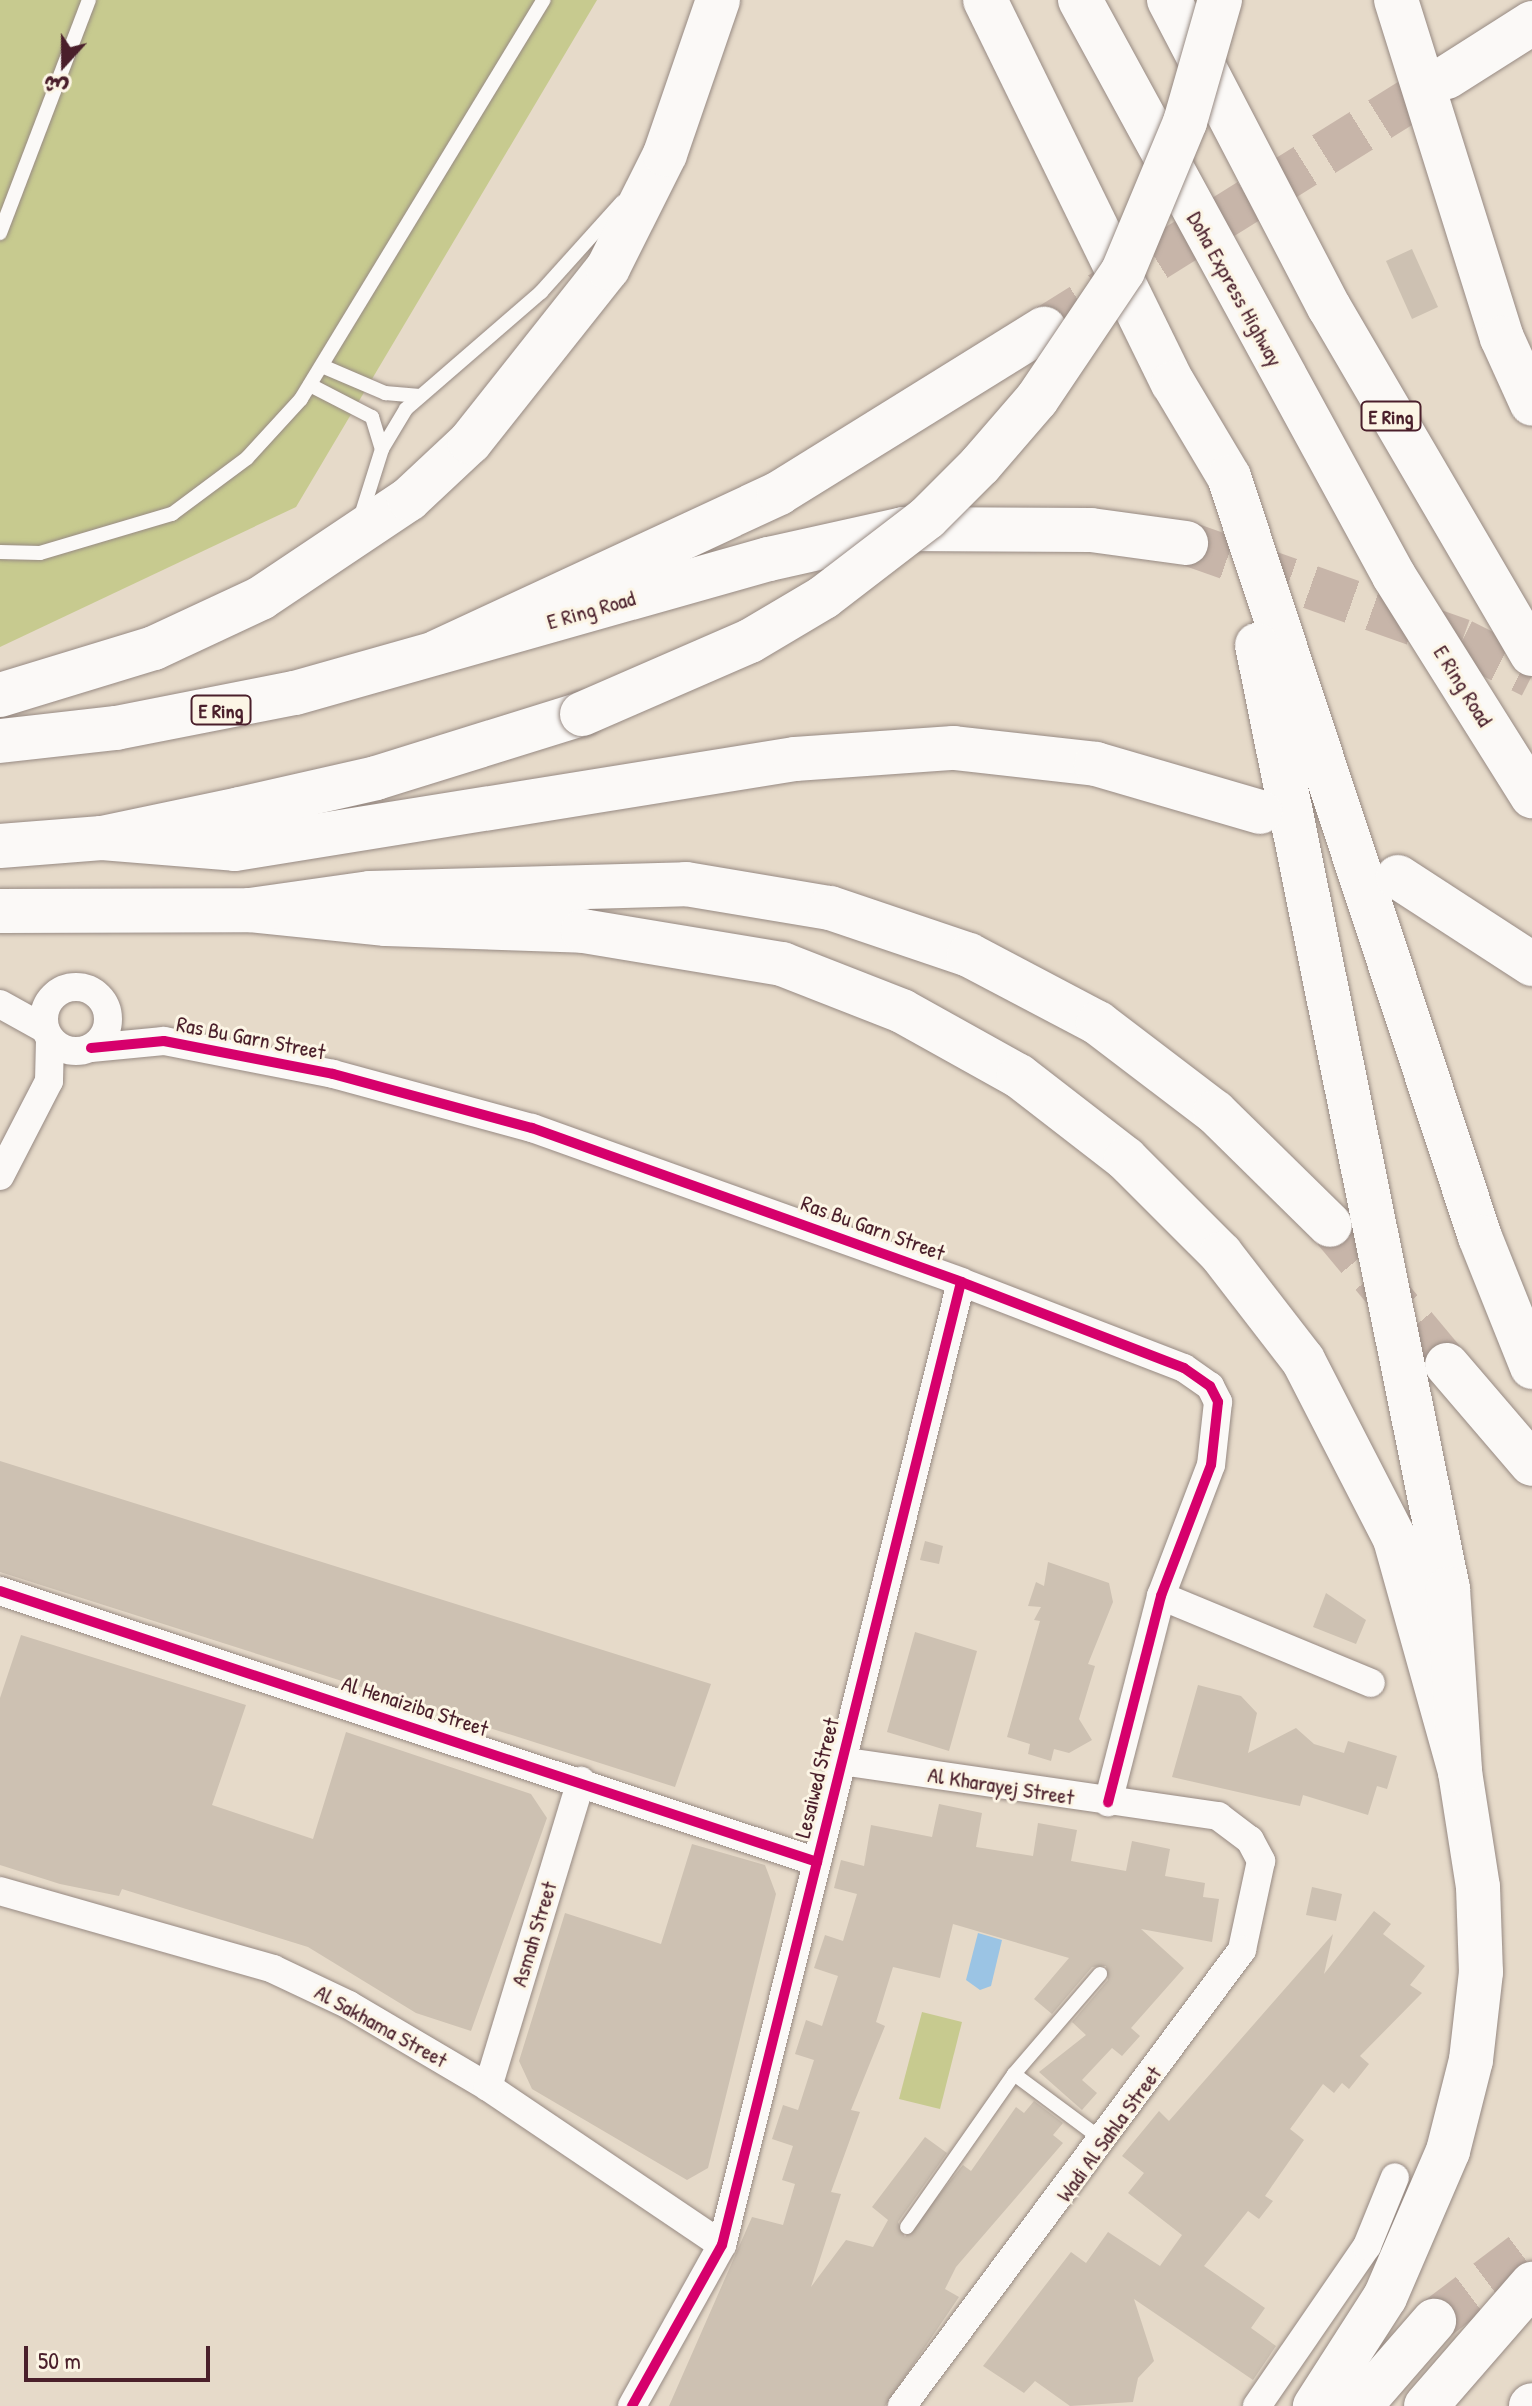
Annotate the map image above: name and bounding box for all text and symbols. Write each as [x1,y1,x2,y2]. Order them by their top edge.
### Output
north arrow [24,24,104,104]
text: ش [39,68,72,105]
street label: Doha Express Highway [1182,207,1288,371]
road number: E Ring [1359,400,1423,432]
street label: E Ring Road [544,585,638,635]
street label: E Ring Road [1428,641,1498,731]
road number: E Ring [189,694,253,726]
street label: Ras Bu Garn Street [174,1011,328,1065]
street label: Ras Bu Garn Street [798,1190,948,1266]
street label: Al Henaiziba Street [338,1670,492,1742]
street label: Lesaiwed Street [789,1715,845,1841]
street label: Al Kharayej Street [926,1761,1076,1811]
street label: Asmah Street [506,1878,562,1990]
street label: Al Sakhama Street [310,1979,452,2073]
street label: Wadi Al Sahla Street [1051,2061,1167,2207]
scale bar [28,2330,214,2380]
text: 50 m [38,2344,81,2376]

